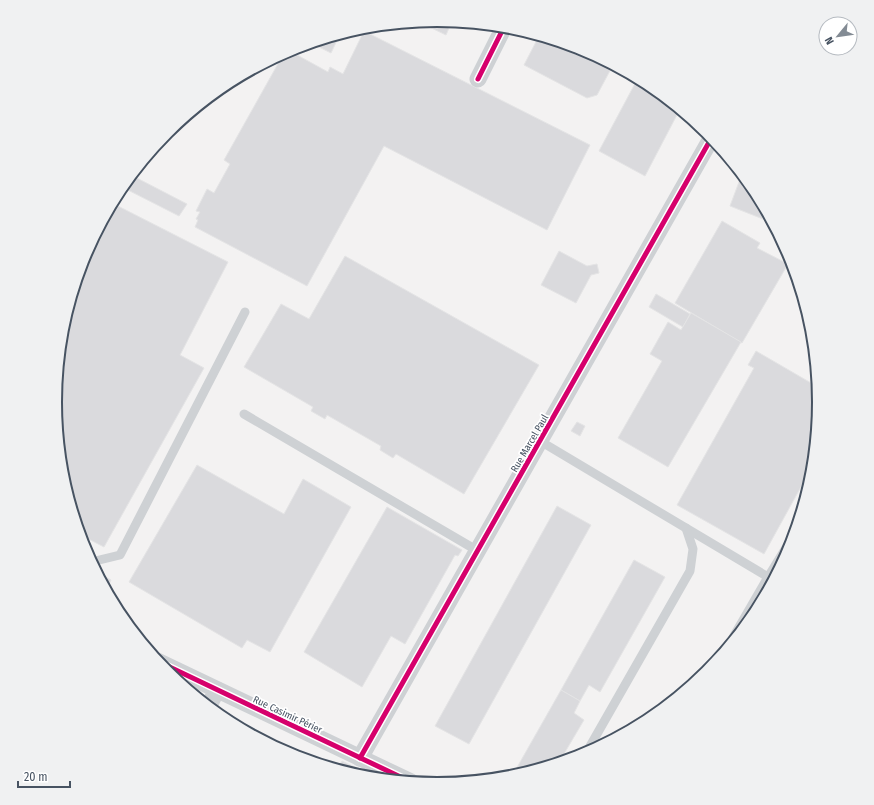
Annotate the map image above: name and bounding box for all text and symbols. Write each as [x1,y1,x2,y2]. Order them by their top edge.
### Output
north arrow [818,16,858,56]
text: N [822,35,837,47]
street label: Rue Marcel Paul [508,412,551,475]
street label: Rue Casimir Périer [251,694,325,736]
scale bar [18,763,70,789]
text: 20 m [24,770,48,784]

